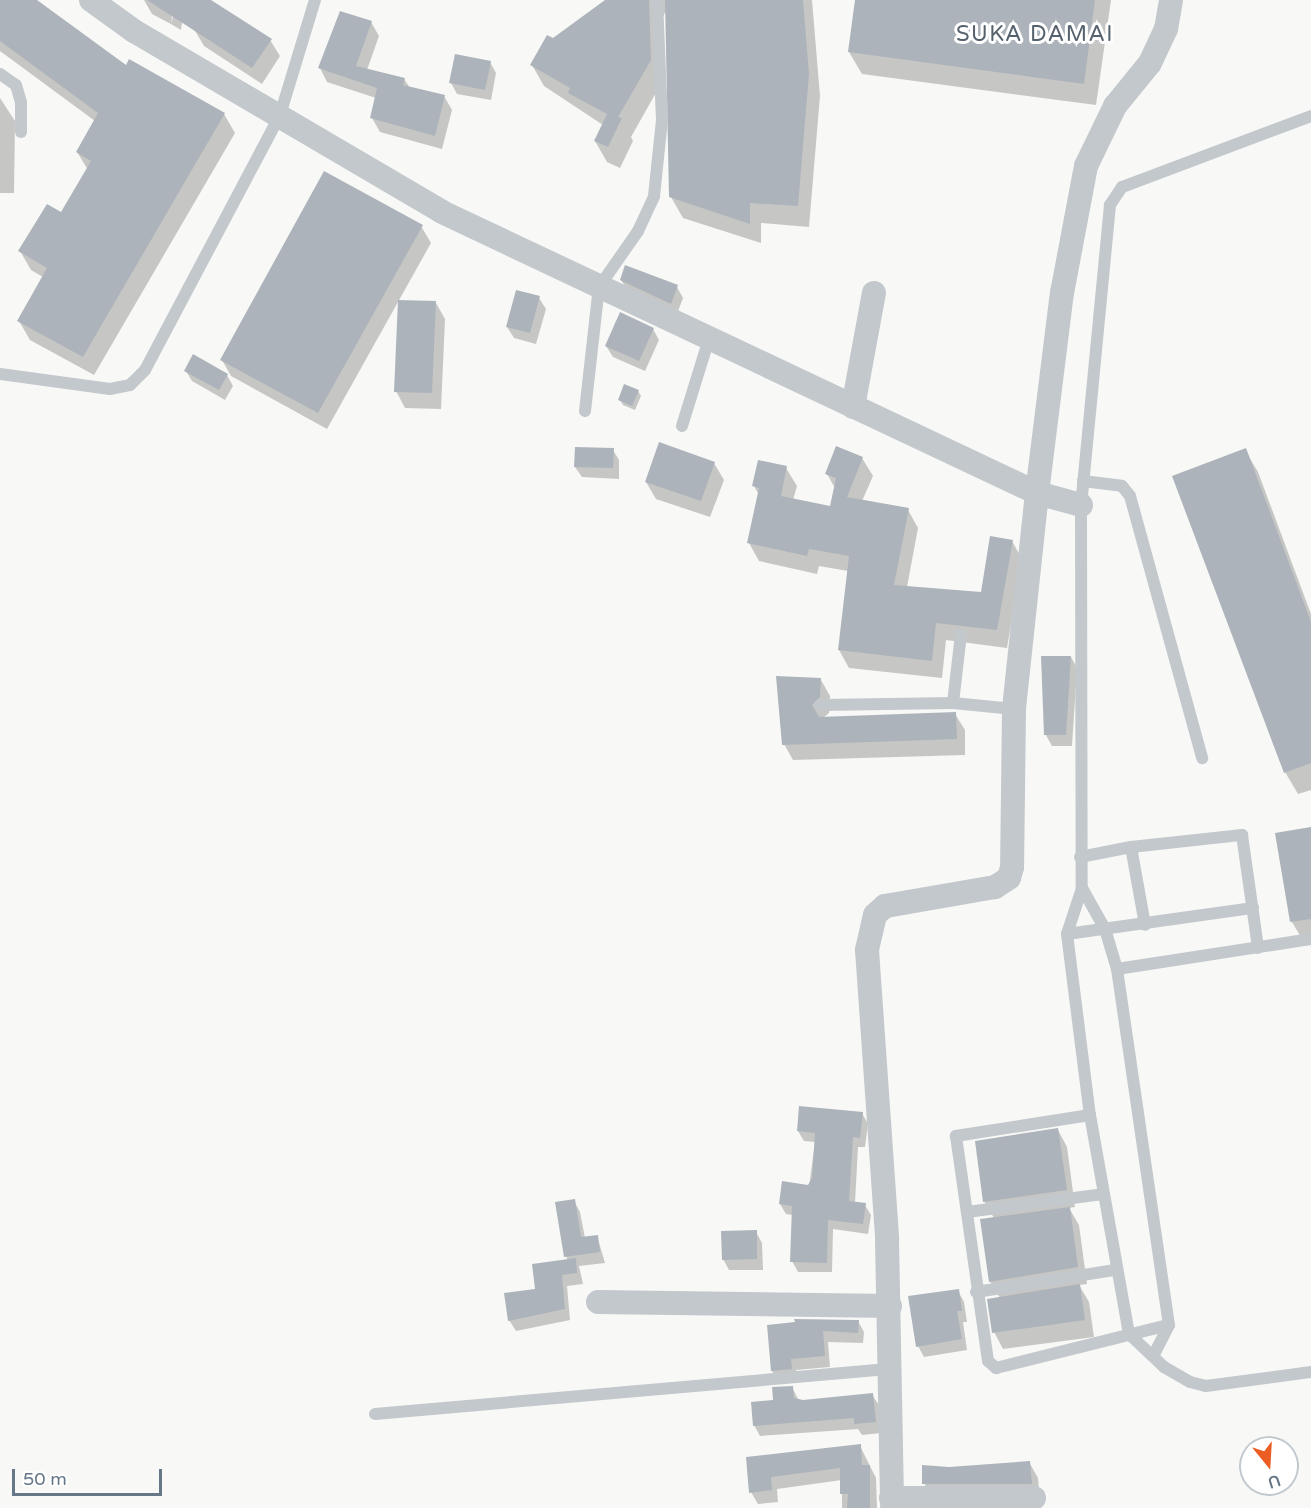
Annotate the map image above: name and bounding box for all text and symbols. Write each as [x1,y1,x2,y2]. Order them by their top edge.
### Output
district label: SUKA DAMAI [956,22,1114,48]
north arrow [1239,1436,1299,1496]
scale bar [15,1457,165,1495]
text: 50 m [23,1468,67,1490]
text: U [1265,1470,1283,1493]

